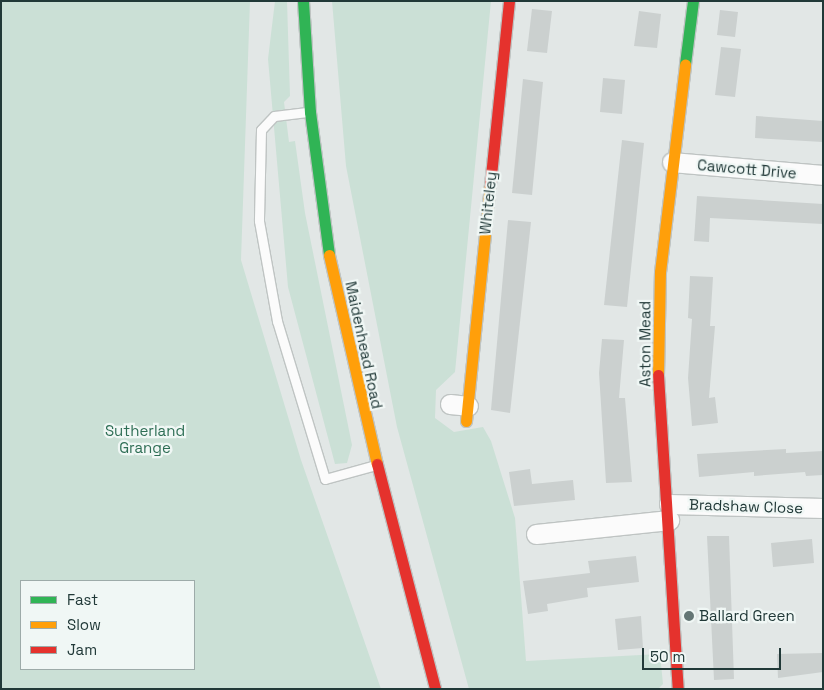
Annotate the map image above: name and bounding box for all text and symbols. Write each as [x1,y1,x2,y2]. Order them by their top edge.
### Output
street label: Cawcott Drive [697,156,797,182]
street label: Whiteley [476,171,500,235]
street label: Maidenhead Road [342,280,386,410]
street label: Aston Mead [636,301,654,387]
park label: Sutherland Grange [105,421,185,456]
street label: Bradshaw Close [689,495,803,517]
legend [20,580,195,670]
text: Fast [67,590,98,609]
place label: Ballard Green [699,607,795,625]
marker: Ballard Green [683,610,695,622]
text: Slow [67,615,101,634]
scale bar [644,638,783,670]
text: Jam [67,640,97,659]
text: 50 m [650,647,685,666]

